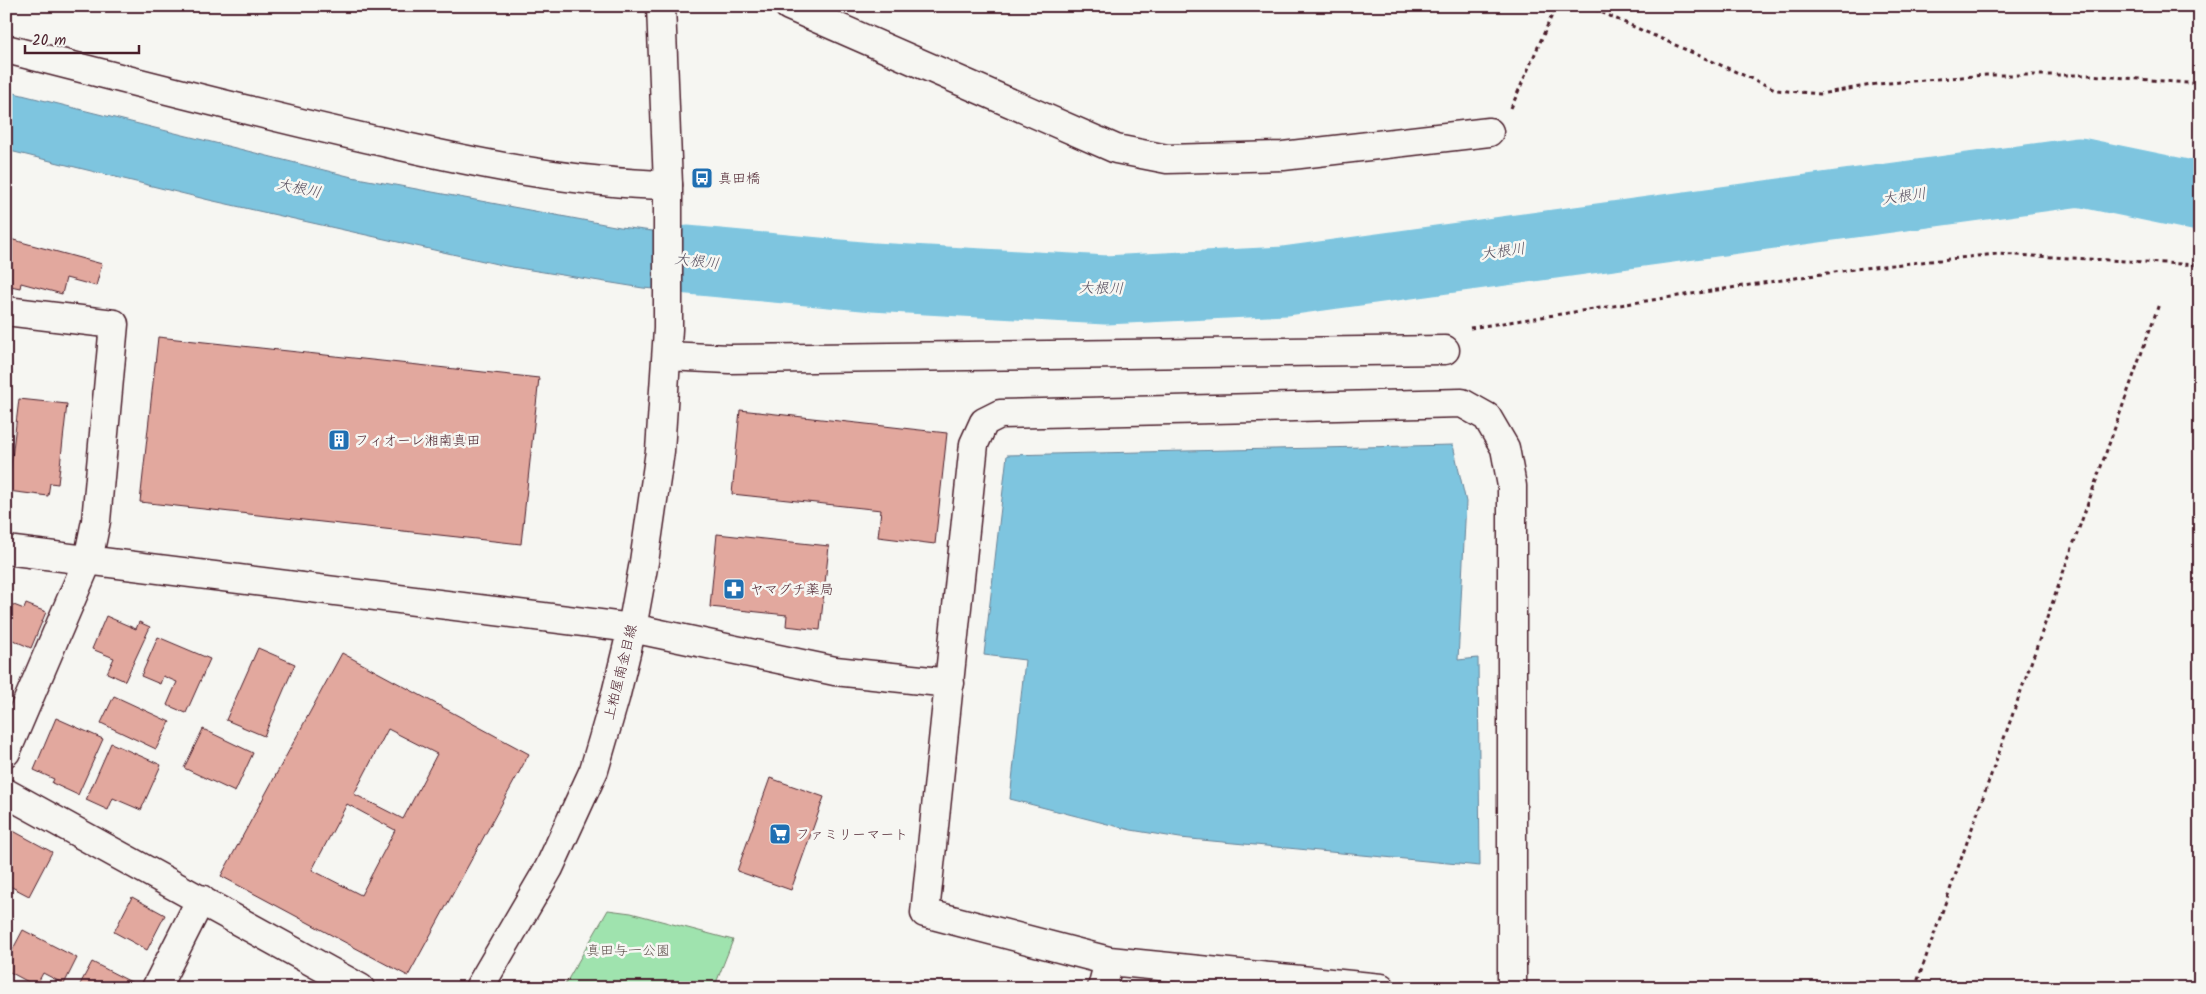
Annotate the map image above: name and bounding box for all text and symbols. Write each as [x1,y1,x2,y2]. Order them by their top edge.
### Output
scale bar [25,22,139,54]
text: 20 m [32,29,66,53]
bus stop icon: 真田橋 [690,166,714,190]
place label: 真田橋 [718,168,760,190]
water label: 大根川 [274,173,323,205]
water label: 大根川 [1880,182,1928,212]
water label: 大根川 [1479,237,1527,267]
water label: 大根川 [673,247,721,277]
water label: 大根川 [1078,277,1124,301]
building icon: フィオーレ湘南真田 [327,428,351,452]
place label: フィオーレ湘南真田 [355,430,480,452]
pharmacy icon: ヤマグチ薬局 [722,577,746,601]
place label: ヤマグチ薬局 [750,579,834,601]
street label: 上粕屋南金目線 [598,622,643,722]
supermarket icon: ファミリーマート [768,822,792,846]
place label: ファミリーマート [796,824,908,846]
park label: 真田与一公園 [586,940,670,962]

